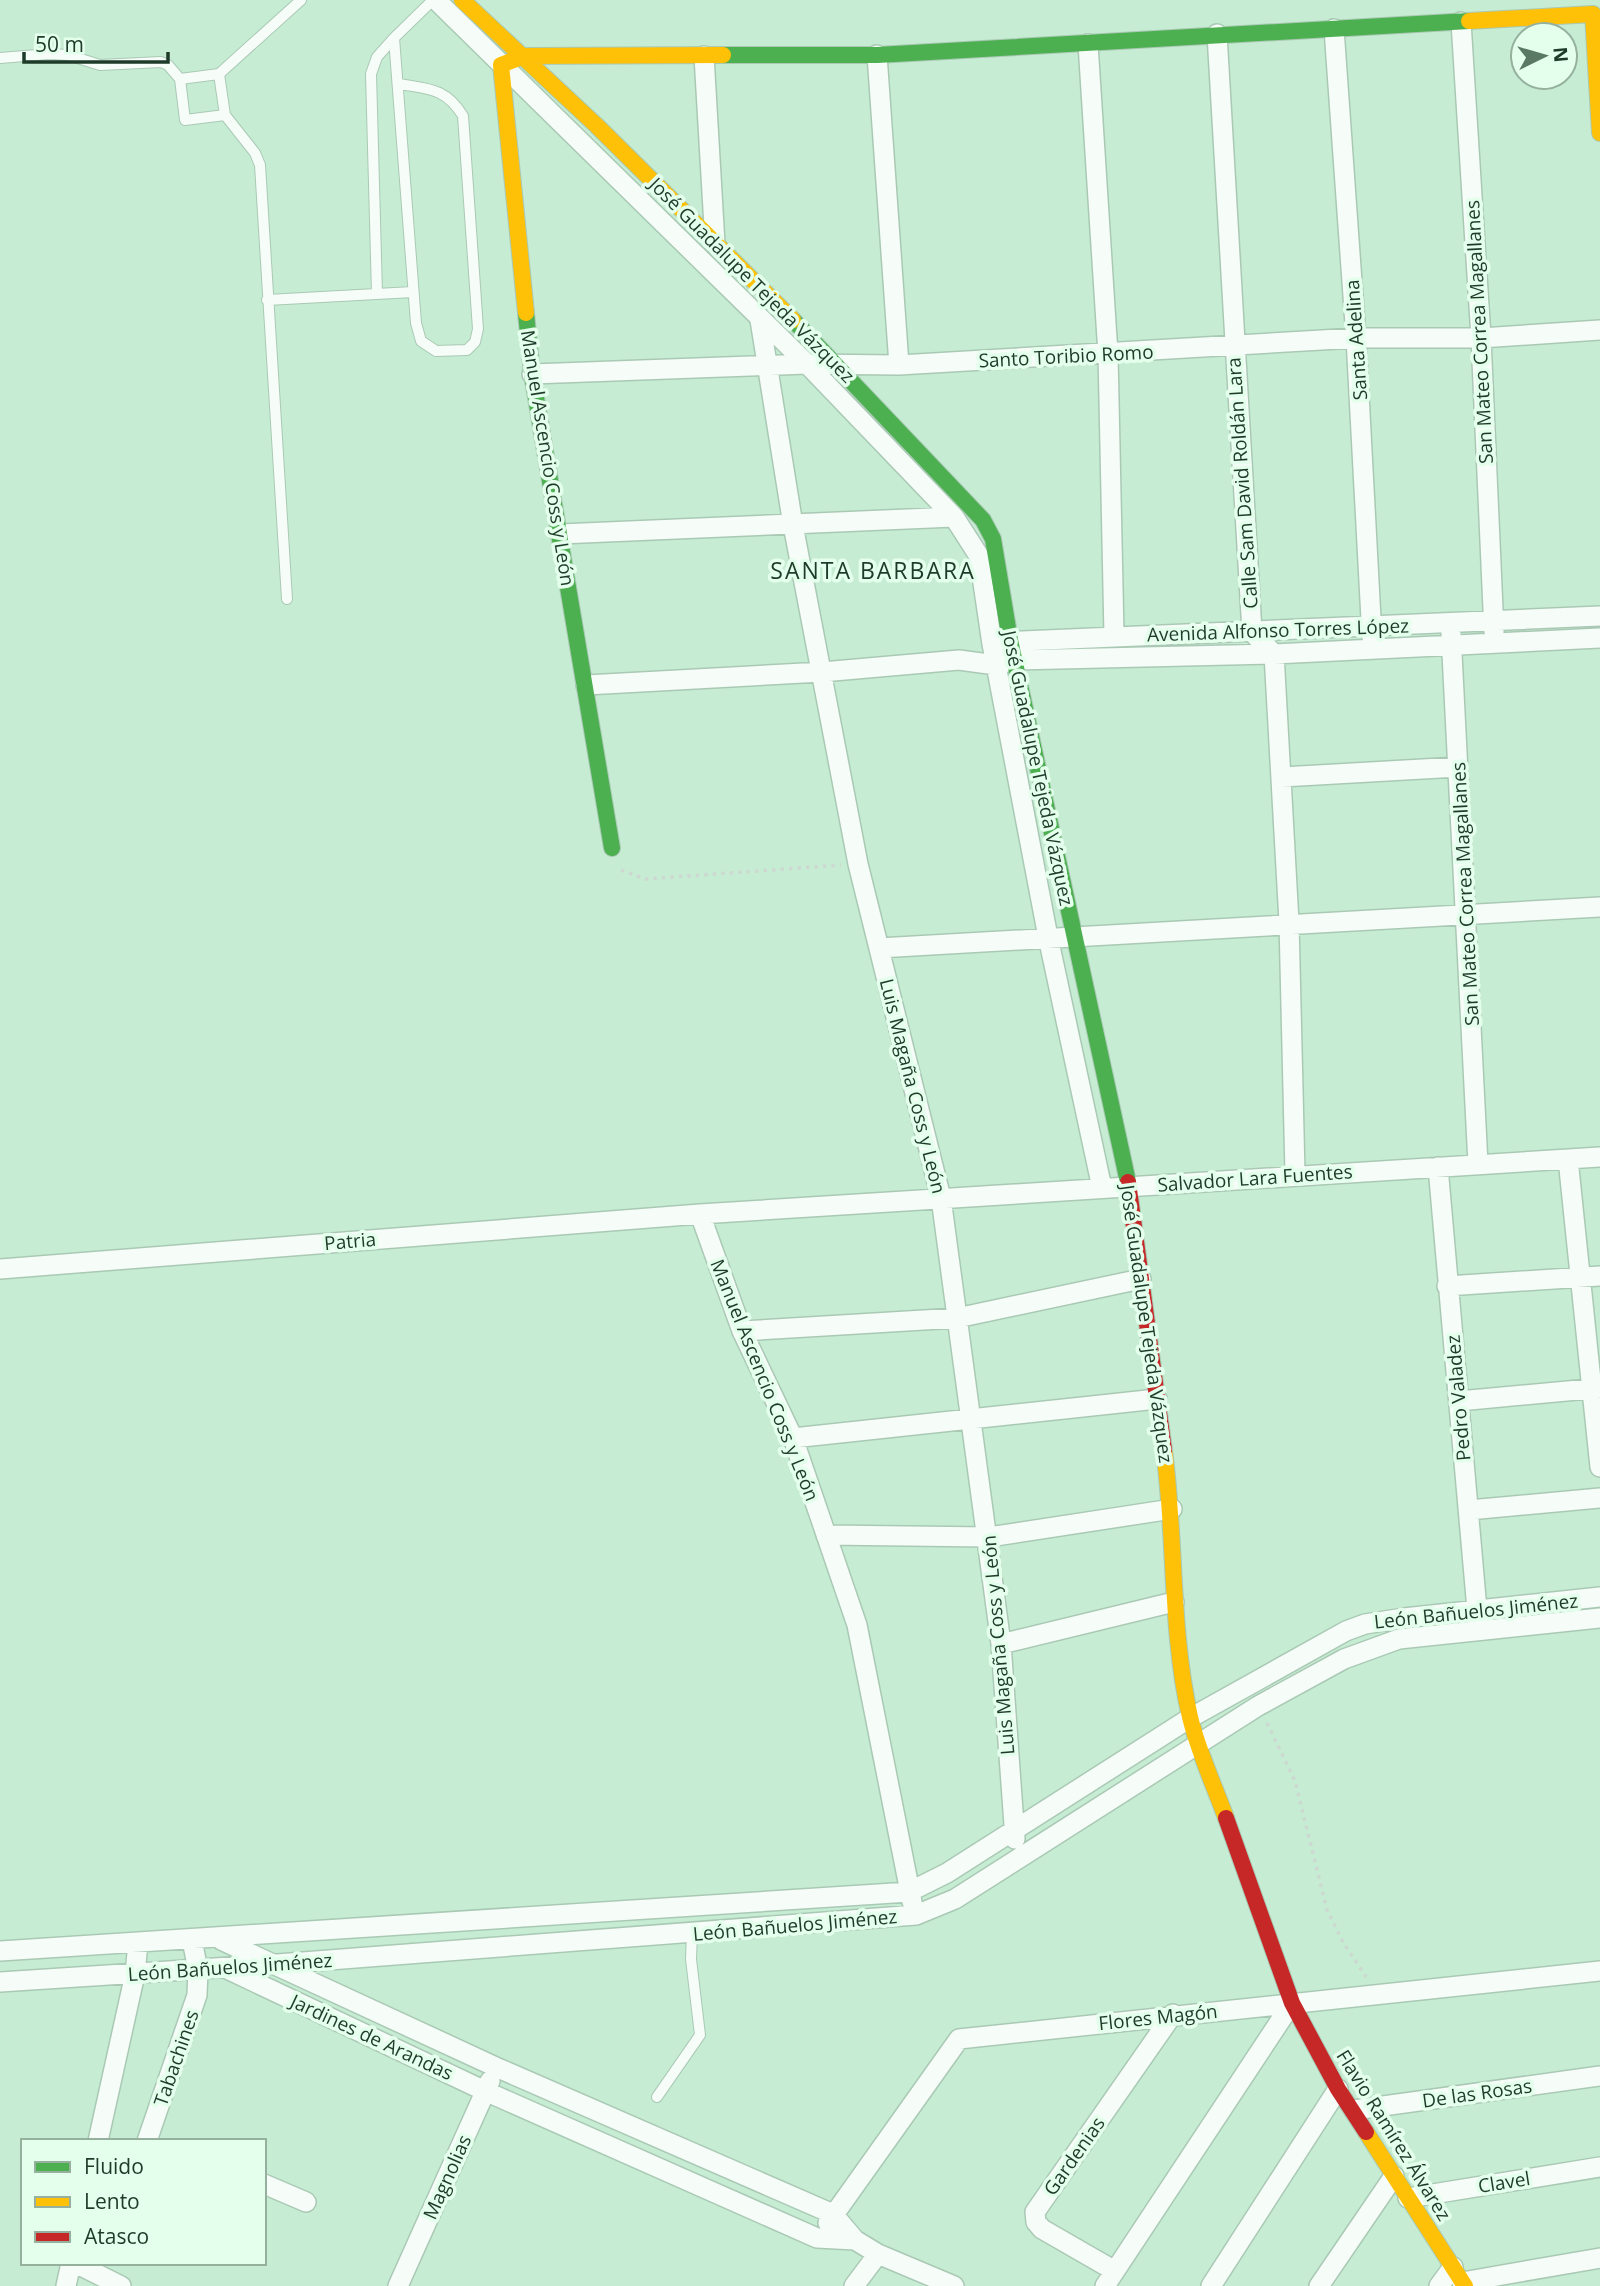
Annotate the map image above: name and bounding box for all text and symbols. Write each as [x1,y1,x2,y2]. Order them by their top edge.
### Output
scale bar [24,21,168,65]
north arrow [1509,21,1579,91]
text: 50 m [35,30,84,58]
text: N [1547,46,1575,63]
street label: José Guadalupe Tejeda Vázquez [642,170,860,388]
street label: San Mateo Correa Magallanes [1459,199,1499,465]
street label: Santa Adelina [1339,279,1373,401]
street label: Manuel Ascencio Coss y León [515,328,581,588]
street label: Santo Toribio Romo [978,338,1154,374]
street label: Calle Sam David Roldán Lara [1220,356,1264,610]
district label: SANTA BARBARA [770,554,976,586]
street label: Avenida Alfonso Torres López [1147,612,1410,648]
street label: José Guadalupe Tejeda Vázquez [996,626,1080,908]
street label: San Mateo Correa Magallanes [1445,761,1485,1027]
street label: Luis Magaña Coss y León [874,976,952,1196]
street label: Salvador Lara Fuentes [1157,1158,1353,1198]
street label: José Guadalupe Tejeda Vázquez [1114,1181,1179,1465]
street label: Patria [323,1226,377,1256]
street label: Manuel Ascencio Coss y León [704,1255,826,1505]
street label: Pedro Valadez [1440,1334,1476,1462]
street label: Luis Magaña Coss y León [975,1534,1021,1756]
street label: León Bañuelos Jiménez [1373,1587,1579,1635]
street label: León Bañuelos Jiménez [692,1903,898,1947]
street label: León Bañuelos Jiménez [127,1947,333,1987]
street label: Jardines de Arandas [285,1987,458,2086]
street label: Flores Magón [1097,1998,1219,2036]
street label: Tabachines [147,2006,205,2110]
street label: Flavio Ramírez Álvarez [1331,2045,1457,2225]
street label: De las Rosas [1420,2072,1534,2114]
street label: Gardenias [1037,2111,1111,2201]
street label: Magnolias [417,2130,477,2224]
legend [21,2139,266,2265]
text: Fluido [84,2152,144,2180]
street label: Clavel [1476,2165,1532,2199]
text: Lento [84,2187,140,2215]
text: Atasco [84,2222,149,2250]

